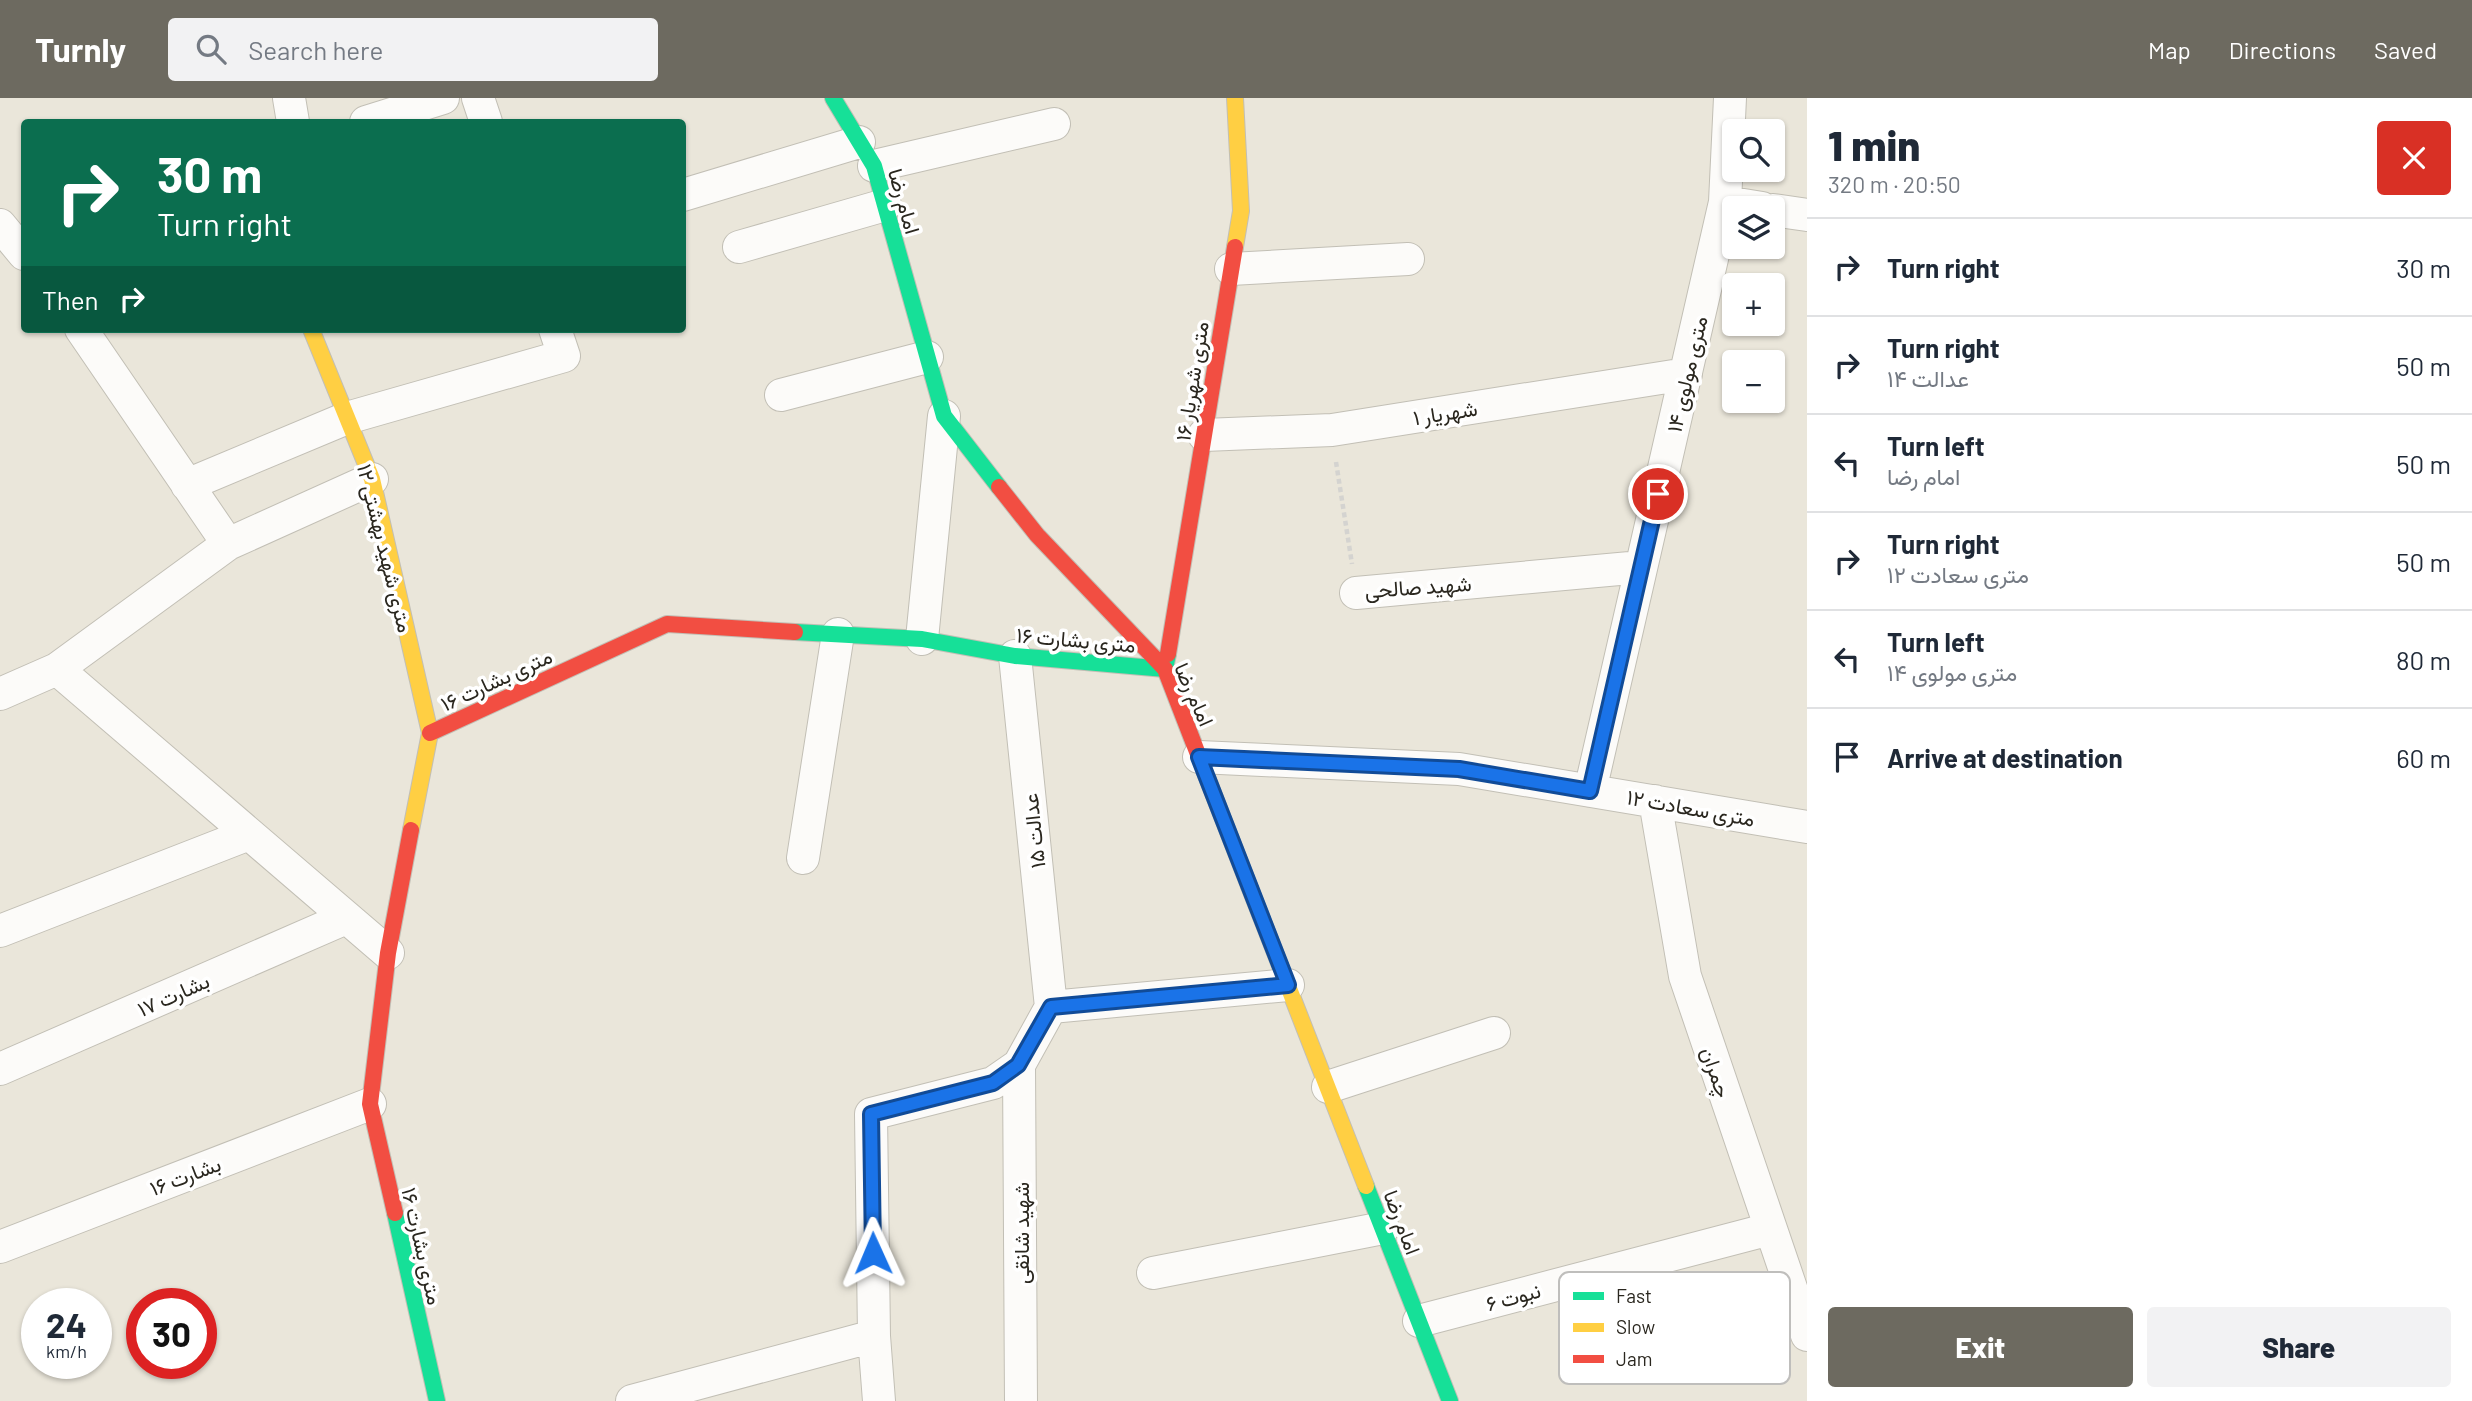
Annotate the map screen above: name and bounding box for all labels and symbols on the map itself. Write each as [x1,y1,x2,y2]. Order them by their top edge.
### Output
street label: امام رضا [881,165,926,237]
street label: ۱۴ متری مولوی [1660,313,1713,435]
street label: ۱۶ متری شهریار [1169,319,1215,443]
street label: شهریار ۱ [1411,395,1479,431]
street label: ۱۲ متری شهید بهشتی [351,461,419,635]
pin [1628,464,1688,524]
street label: شهید صالحی [1364,570,1472,604]
street label: ۱۶ متری بشارت [1015,621,1137,659]
street label: ۱۶ متری بشارت [436,642,556,717]
street label: امام رضا [1167,658,1220,731]
street label: ۱۲ متری سعادت [1625,783,1757,833]
street label: عدالت ۱۵ [1017,792,1049,870]
street label: بشارت ۱۷ [133,967,214,1023]
street label: چمران [1694,1043,1737,1102]
street label: بشارت ۱۶ [146,1150,225,1202]
street label: شهید شانقی [1008,1182,1035,1284]
street label: ۱۶ متری بشارت [395,1185,449,1308]
street label: امام رضا [1377,1186,1427,1259]
position arrow [836,1216,910,1290]
legend [1559,1272,1790,1384]
street label: نبوت ۶ [1483,1277,1544,1317]
text: Fast [1616,1284,1652,1307]
speed limit sign: 30 [126,1288,217,1379]
text: Slow [1616,1315,1655,1338]
text: Jam [1616,1347,1652,1370]

